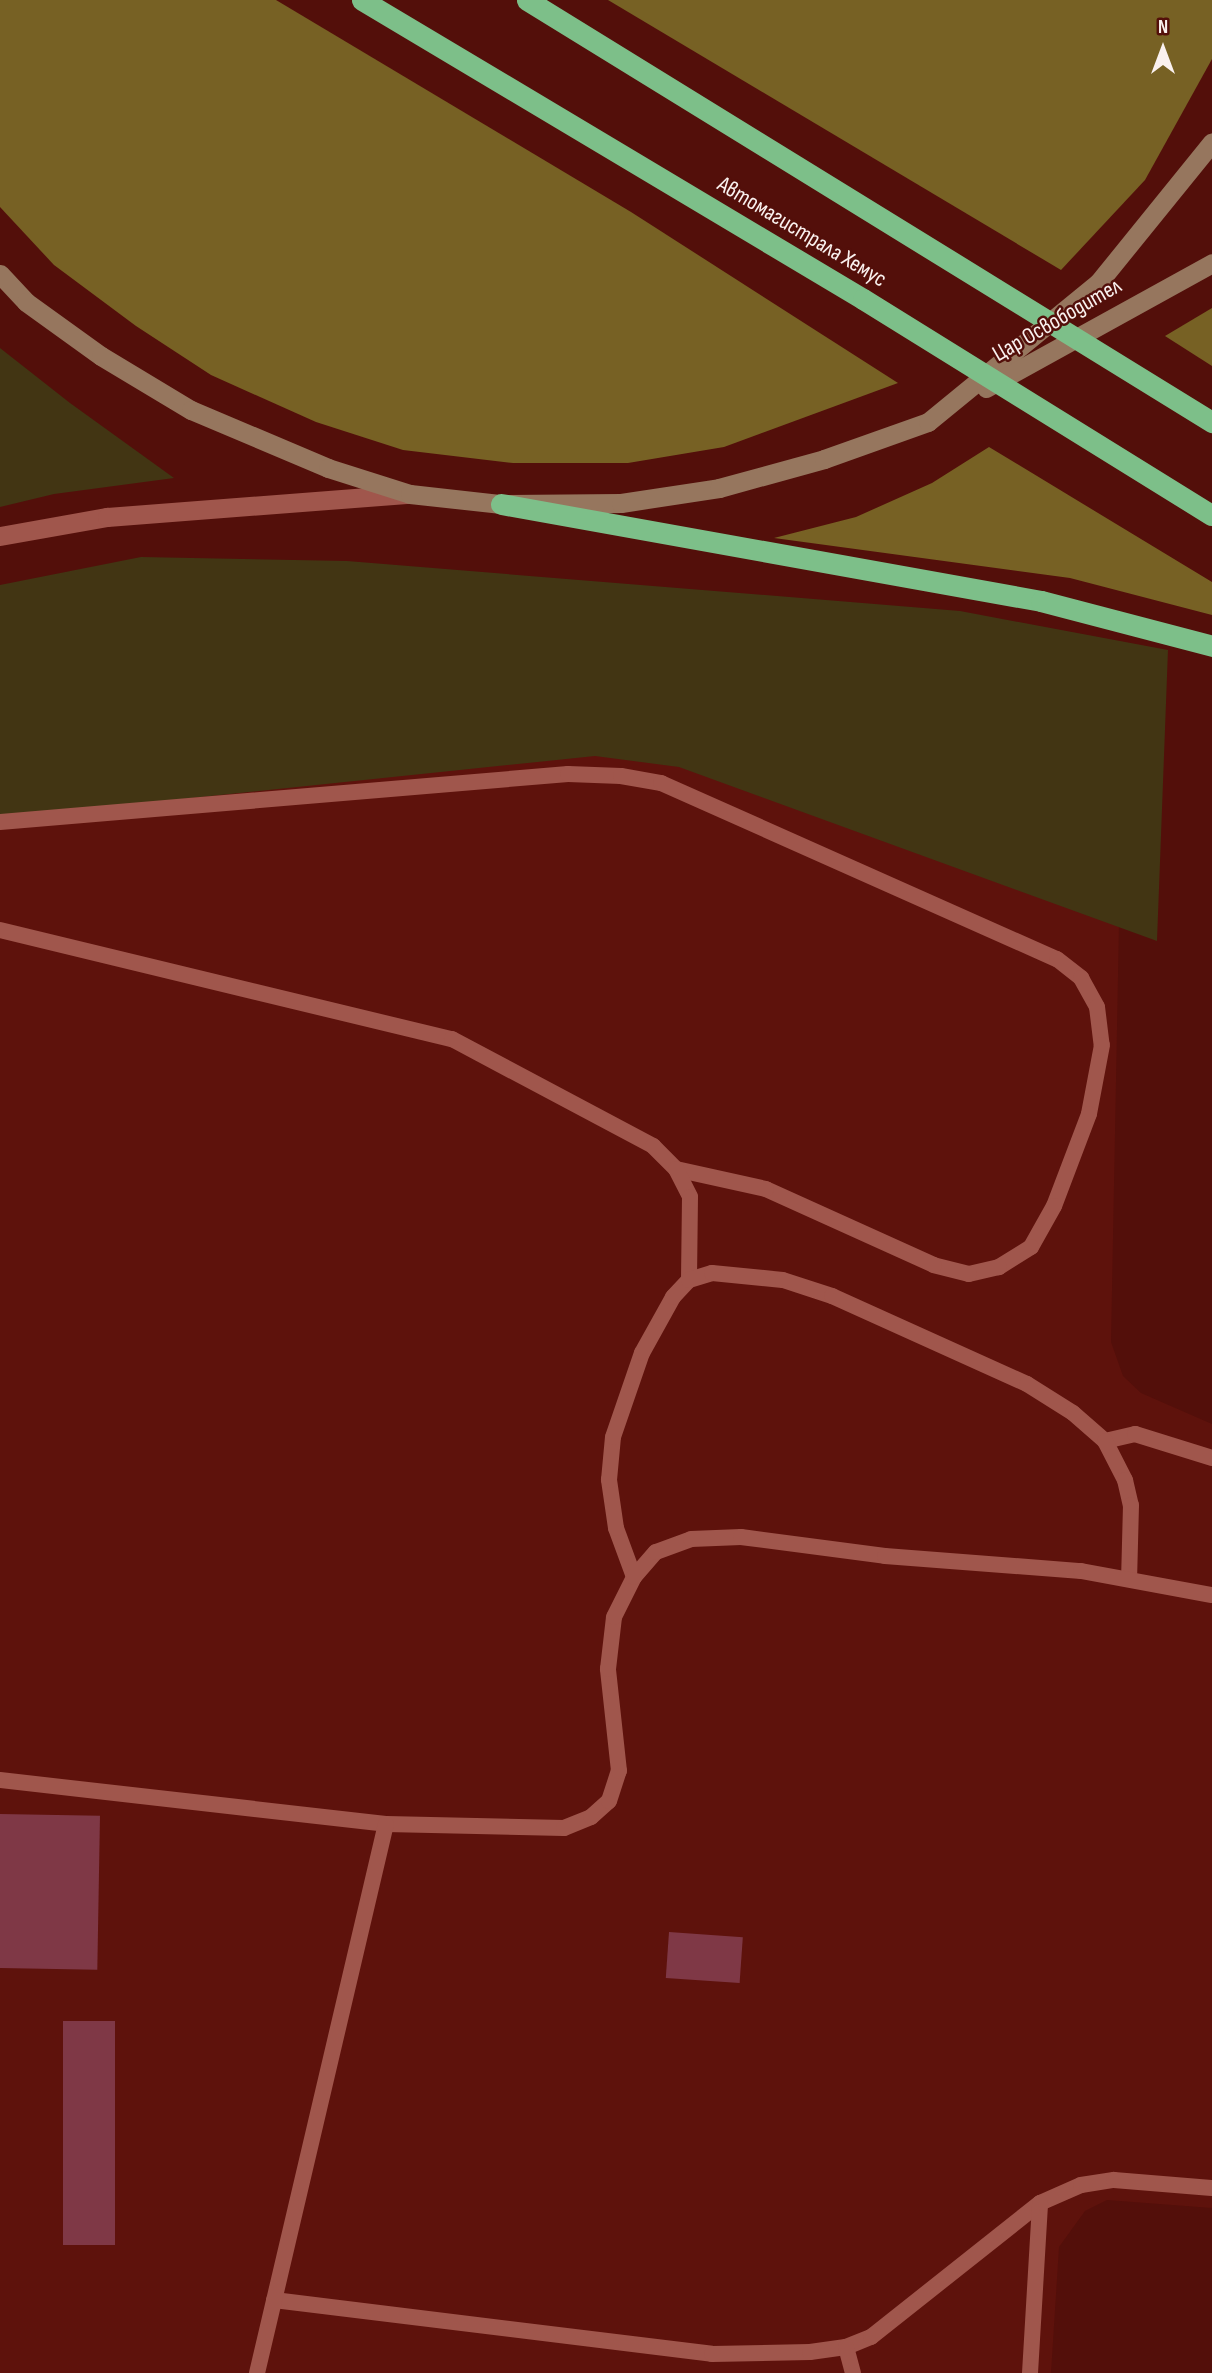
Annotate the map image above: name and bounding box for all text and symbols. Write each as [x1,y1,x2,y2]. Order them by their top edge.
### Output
north arrow [1128,14,1198,84]
text: N [1158,16,1168,39]
street label: Автомагистрала Хемус [712,171,892,293]
street label: Цар Освободител [988,272,1126,368]

